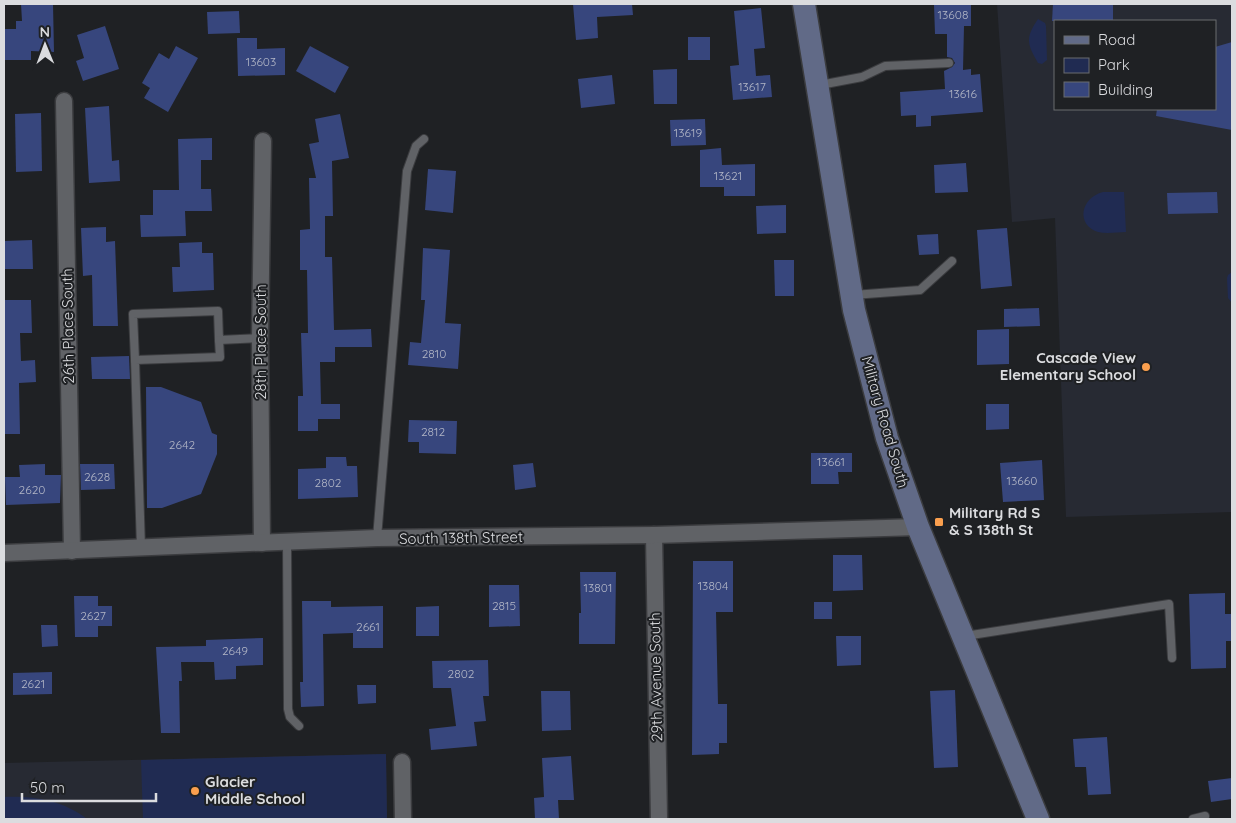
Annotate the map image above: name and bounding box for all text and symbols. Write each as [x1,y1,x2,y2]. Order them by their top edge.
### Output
house number: 13608 [938,7,968,22]
north arrow [20,20,70,70]
legend [1054,20,1216,110]
text: N [39,23,50,41]
text: Road [1098,30,1135,49]
house number: 13603 [246,54,276,69]
text: Park [1098,55,1130,74]
house number: 13617 [738,79,766,94]
text: Building [1098,80,1153,99]
house number: 13616 [949,86,978,101]
house number: 13619 [674,125,702,140]
house number: 13621 [714,168,742,183]
street label: 26th Place South [57,268,78,384]
street label: 28th Place South [251,284,270,400]
house number: 2810 [422,346,446,361]
place label: Cascade View Elementary School [1000,348,1136,384]
street label: Military Road South [858,354,913,490]
marker: Cascade View Elementary School [1140,361,1152,373]
house number: 2812 [421,424,445,439]
house number: 2642 [169,437,195,452]
house number: 13661 [817,454,845,469]
house number: 2628 [84,469,110,484]
house number: 13660 [1007,473,1037,488]
house number: 2802 [315,475,342,490]
house number: 2620 [19,482,45,497]
place label: Military Rd S & S 138th St [949,503,1040,539]
marker: Military Rd S & S 138th St [933,516,945,528]
street label: South 138th Street [399,527,523,548]
house number: 13804 [698,578,728,593]
house number: 13801 [584,580,612,595]
house number: 2815 [492,598,516,613]
house number: 2627 [80,608,106,623]
street label: 29th Avenue South [645,612,666,742]
house number: 2661 [356,619,380,634]
house number: 2649 [222,643,248,658]
house number: 2802 [448,666,475,681]
house number: 2621 [21,676,45,691]
scale bar [22,770,156,802]
place label: Glacier Middle School [205,772,305,808]
text: 50 m [30,778,65,797]
marker: Glacier Middle School [189,785,201,797]

